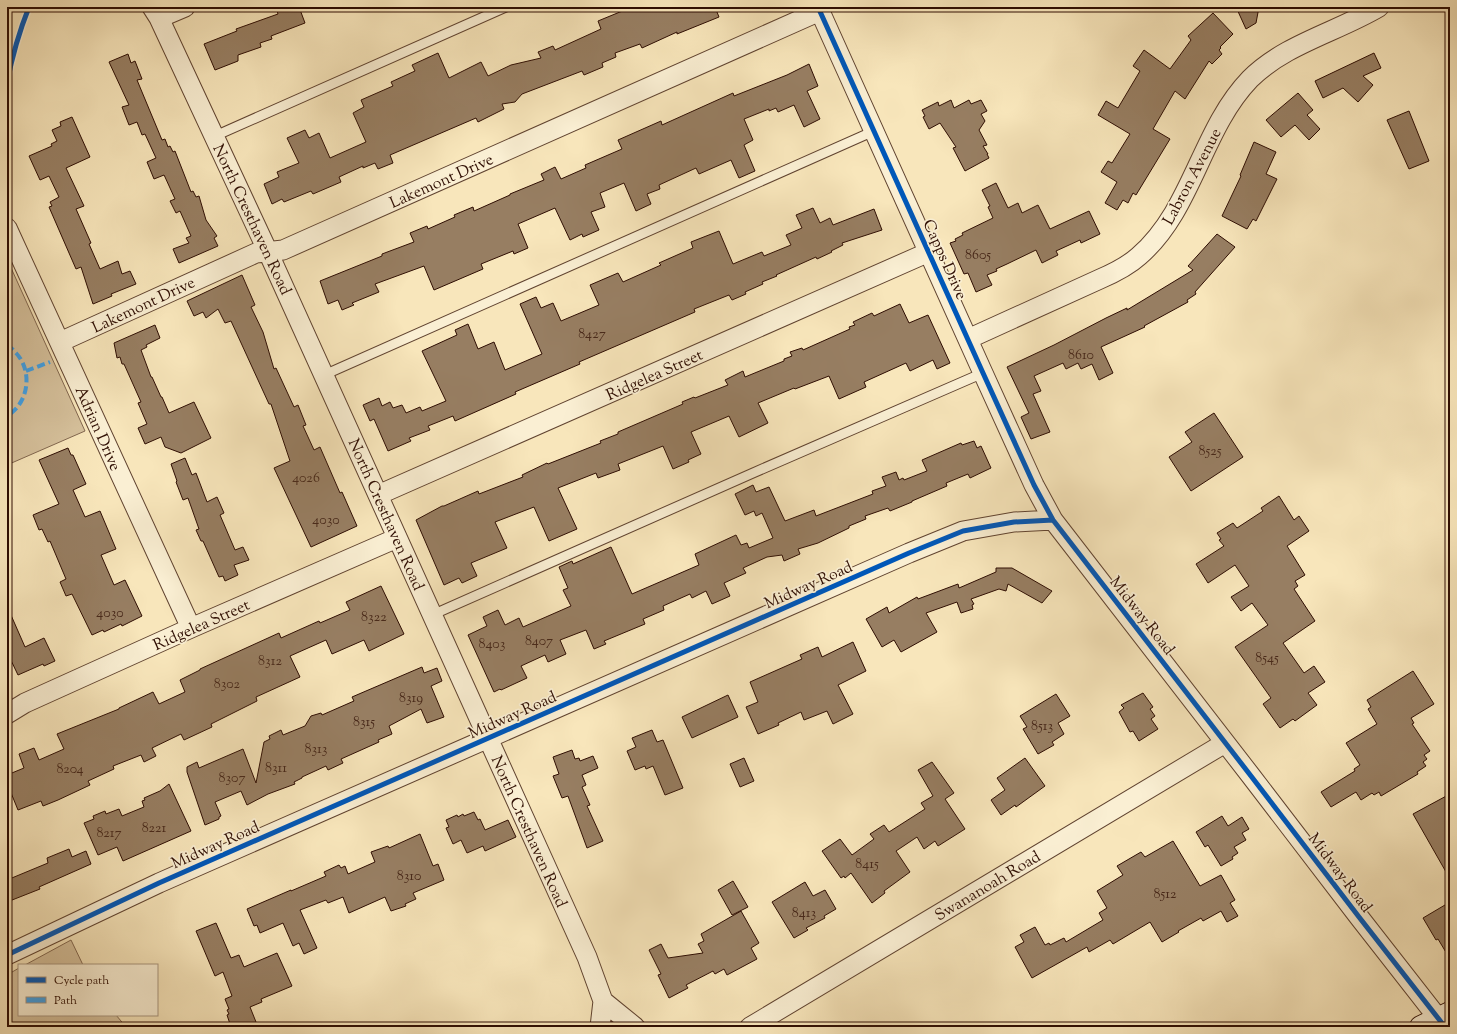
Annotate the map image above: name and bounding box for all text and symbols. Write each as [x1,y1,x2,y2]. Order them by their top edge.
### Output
street label: Labron Avenue [1158,125,1228,230]
street label: North Cresthaven Road [206,141,296,299]
street label: Lakemont Drive [386,149,498,215]
street label: Capps Drive [916,216,972,304]
house number: 8605 [965,246,991,266]
street label: Lakemont Drive [89,272,199,340]
house number: 8427 [578,325,606,345]
street label: Ridgelea Street [603,344,708,408]
house number: 8610 [1068,346,1094,366]
street label: Adrian Drive [68,383,126,475]
street label: North Cresthaven Road [341,435,429,595]
house number: 8525 [1198,442,1222,462]
house number: 4026 [292,469,320,489]
house number: 4030 [312,511,340,531]
street label: Midway Road [761,557,857,616]
street label: Midway Road [1103,572,1179,661]
street label: Ridgelea Street [150,594,255,658]
house number: 4030 [96,604,124,624]
house number: 8322 [361,608,387,628]
house number: 8407 [525,632,553,652]
house number: 8403 [479,635,506,655]
house number: 8545 [1255,649,1279,669]
house number: 8312 [258,652,282,672]
house number: 8302 [214,675,241,695]
street label: Midway Road [465,687,561,746]
house number: 8319 [399,689,423,709]
house number: 8315 [353,713,375,733]
house number: 8513 [1031,717,1053,737]
house number: 8313 [304,740,328,760]
street label: North Cresthaven Road [484,752,572,912]
house number: 8311 [265,759,287,779]
house number: 8204 [56,760,84,780]
house number: 8307 [219,769,245,789]
street label: Midway Road [168,817,264,876]
house number: 8221 [142,819,167,839]
house number: 8217 [96,824,122,844]
street label: Midway Road [1301,829,1377,918]
street label: Swananoah Road [931,846,1046,928]
house number: 8415 [855,855,879,875]
house number: 8310 [397,867,421,887]
house number: 8512 [1153,885,1177,905]
house number: 8413 [792,904,817,924]
legend [18,964,158,1016]
text: Cycle path [54,972,109,990]
text: Path [54,992,77,1010]

